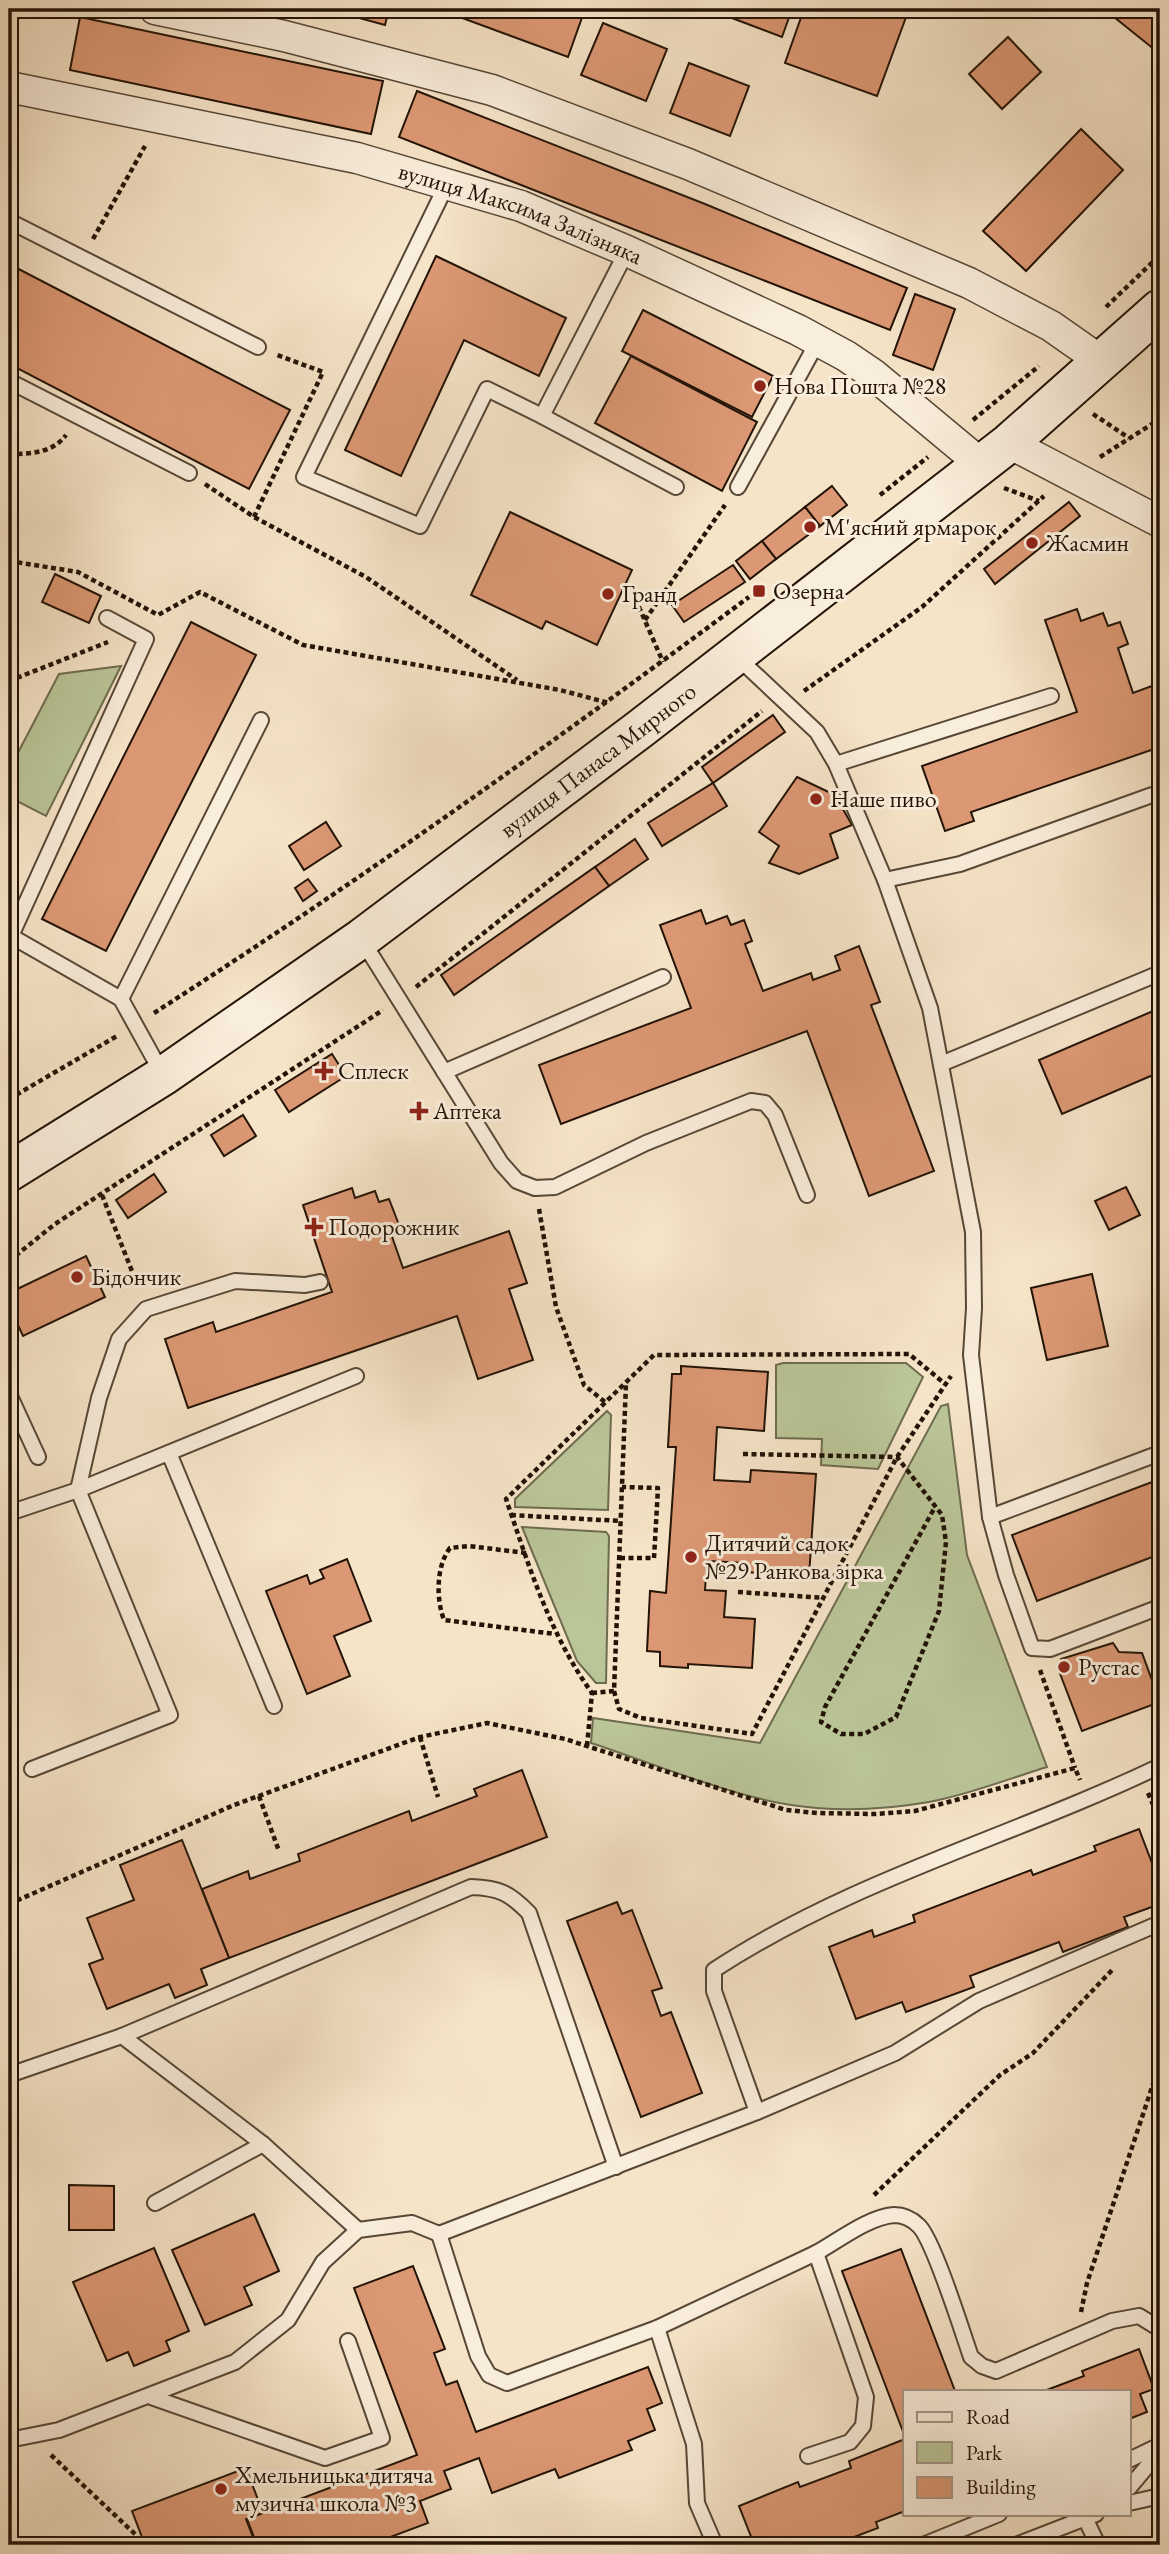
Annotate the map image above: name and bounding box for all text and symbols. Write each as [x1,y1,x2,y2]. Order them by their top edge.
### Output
street label: вулиця Максима Залізняка [395,155,648,271]
place label: Нова Пошта №28 [774,370,946,401]
marker: Нова Пошта №28 [752,378,768,394]
place label: М'ясний ярмарок [824,511,997,542]
marker: М'ясний ярмарок [802,519,818,535]
place label: Жасмин [1045,527,1129,558]
marker: Жасмин [1024,535,1040,551]
place label: Озерна [773,575,845,606]
place label: Гранд [622,578,677,609]
marker: Озерна [751,583,767,599]
marker: Гранд [600,586,616,602]
street label: вулиця Панаса Мирного [493,675,702,844]
place label: Наше пиво [830,783,937,814]
marker: Наше пиво [808,791,824,807]
place label: Сплеск [338,1055,409,1086]
marker: Сплеск [316,1063,332,1079]
place label: Аптека [432,1095,502,1126]
marker: Аптека [411,1103,427,1119]
place label: Подорожник [328,1211,460,1242]
marker: Подорожник [306,1219,322,1235]
place label: Бідончик [91,1261,182,1292]
marker: Бідончик [69,1269,85,1285]
place label: Дитячий садок №29 Ранкова зірка [705,1527,884,1586]
marker: Дитячий садок №29 Ранкова зірка [683,1549,699,1565]
place label: Рустас [1078,1651,1140,1682]
marker: Рустас [1056,1659,1072,1675]
legend [903,2390,1130,2516]
text: Road [966,2403,1010,2430]
text: Park [966,2439,1003,2466]
place label: Хмельницька дитяча музична школа №3 [234,2459,434,2518]
text: Building [966,2473,1036,2500]
marker: Хмельницька дитяча музична школа №3 [213,2481,229,2497]

